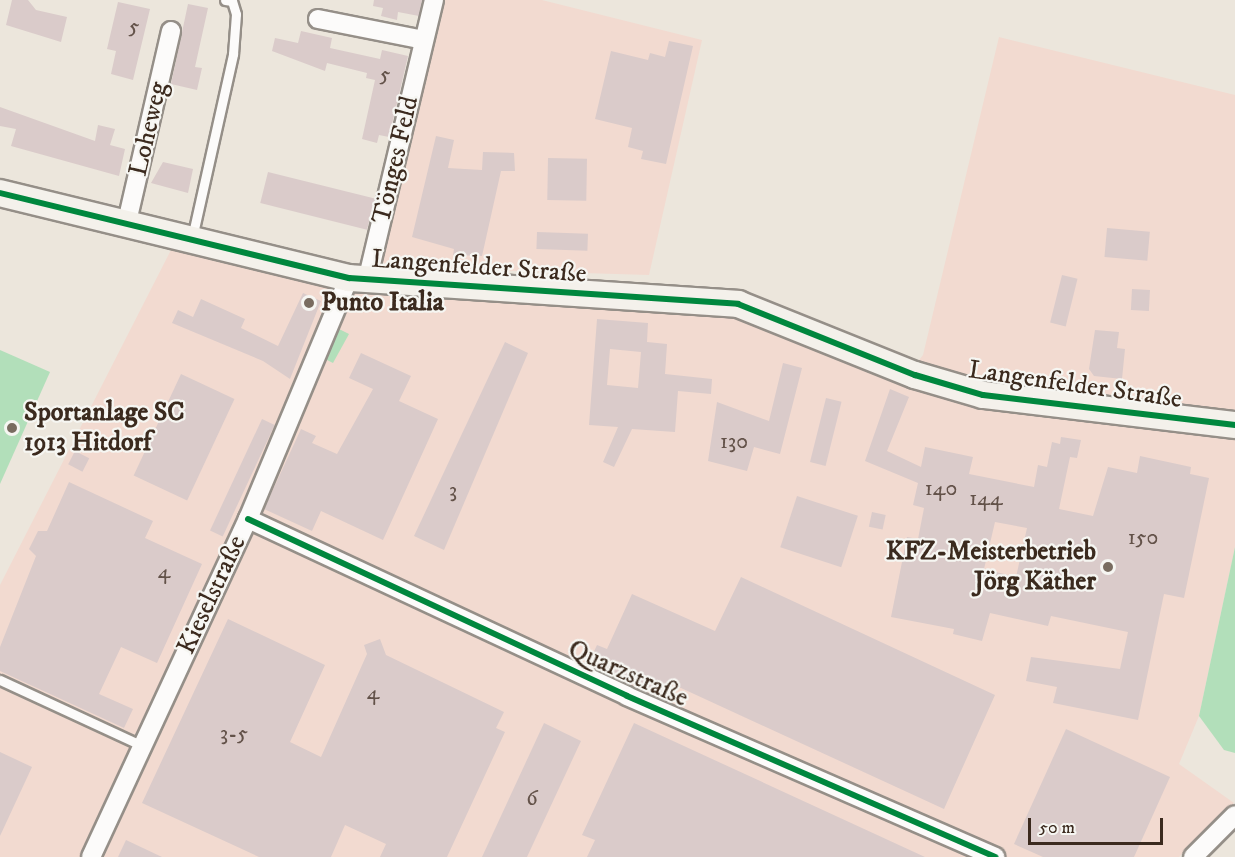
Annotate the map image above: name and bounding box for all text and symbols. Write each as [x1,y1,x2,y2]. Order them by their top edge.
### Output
house number: 5 [129,14,139,40]
house number: 5 [380,62,390,88]
street label: Loheweg [123,79,175,179]
street label: Tönges Feld [366,93,426,227]
street label: Langenfelder Straße [371,244,587,290]
place label: Punto Italia [321,287,444,319]
marker: Punto Italia [302,296,316,310]
street label: Langenfelder Straße [966,355,1184,415]
place label: Sportanlage SC 1913 Hitdorf [24,397,185,458]
marker: Sportanlage SC 1913 Hitdorf [5,421,19,435]
house number: 130 [720,429,748,455]
house number: 140 [925,476,957,502]
house number: 3 [449,478,457,504]
house number: 144 [969,486,1003,512]
house number: 150 [1128,525,1158,551]
street label: Kieselstraße [171,531,253,659]
place label: KFZ-Meisterbetrieb Jörg Käther [886,536,1096,598]
house number: 4 [158,559,170,585]
marker: KFZ-Meisterbetrieb Jörg Käther [1101,560,1115,574]
street label: Quarzstraße [563,634,693,714]
house number: 4 [367,680,379,706]
house number: 3-5 [220,721,248,747]
house number: 6 [526,786,538,812]
scale bar [1031,806,1166,844]
text: 50 m [1039,817,1075,839]

